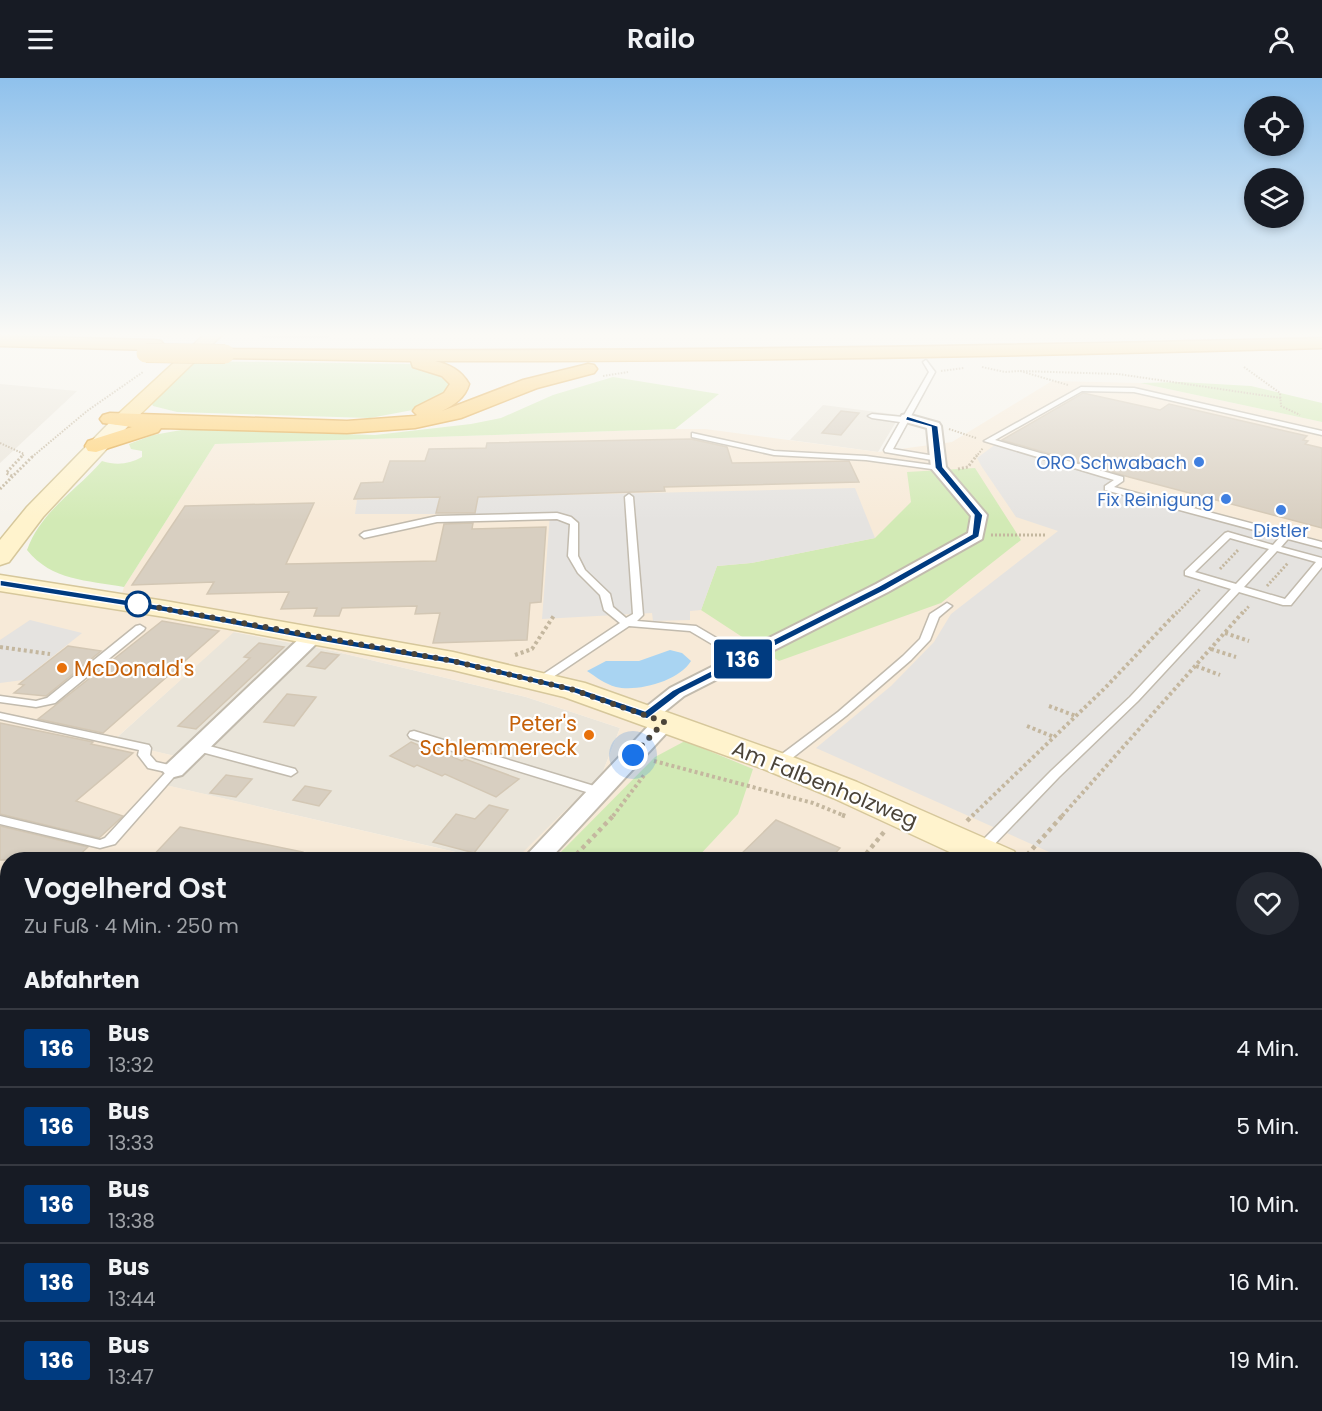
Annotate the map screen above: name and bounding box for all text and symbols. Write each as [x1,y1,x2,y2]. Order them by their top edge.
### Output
text: Railo [627,20,695,57]
icon: menu [24,23,57,56]
icon: person [1265,23,1298,56]
map controls [1244,96,1304,228]
button: locate [1244,96,1304,156]
button: layers [1244,168,1304,228]
place label: ORO Schwabach [1036,450,1187,475]
marker: ORO Schwabach [1192,455,1206,469]
place label: Fix Reinigung [1097,487,1214,512]
marker: Fix Reinigung [1219,492,1233,506]
marker: Distler [1274,503,1288,517]
place label: Distler [1253,518,1309,543]
unlabelled marker [125,591,151,617]
line badge: 136 [708,640,777,678]
text: 136 [726,645,760,674]
place label: McDonald's [74,654,194,683]
marker: McDonald's [55,661,69,675]
place label: Peter's Schlemmereck [420,709,577,762]
marker: Peter's Schlemmereck [582,728,596,742]
street label: Am Falbenholzweg [728,733,922,835]
your location [618,740,648,770]
text: Vogelherd Ost [24,869,227,908]
button: heart [1236,872,1299,935]
text: Zu Fuß · 4 Min. · 250 m [24,912,239,940]
text: Abfahrten [24,965,140,996]
text: Bus [108,1018,150,1049]
text: 4 Min. [1236,1033,1299,1064]
text: 136 [40,1034,74,1063]
text: 13:32 [108,1051,154,1079]
text: Bus [108,1096,150,1127]
text: 5 Min. [1236,1111,1299,1142]
text: 136 [40,1112,74,1141]
text: 13:33 [108,1129,154,1157]
text: Bus [108,1174,150,1205]
text: 10 Min. [1229,1189,1299,1220]
text: 136 [40,1190,74,1219]
text: 13:38 [108,1207,155,1235]
text: Bus [108,1252,150,1283]
text: 16 Min. [1229,1267,1299,1298]
text: 136 [40,1268,74,1297]
text: 13:44 [108,1285,156,1313]
text: Bus [108,1330,150,1361]
text: 19 Min. [1229,1345,1299,1376]
text: 136 [40,1346,74,1375]
text: 13:47 [108,1363,154,1391]

